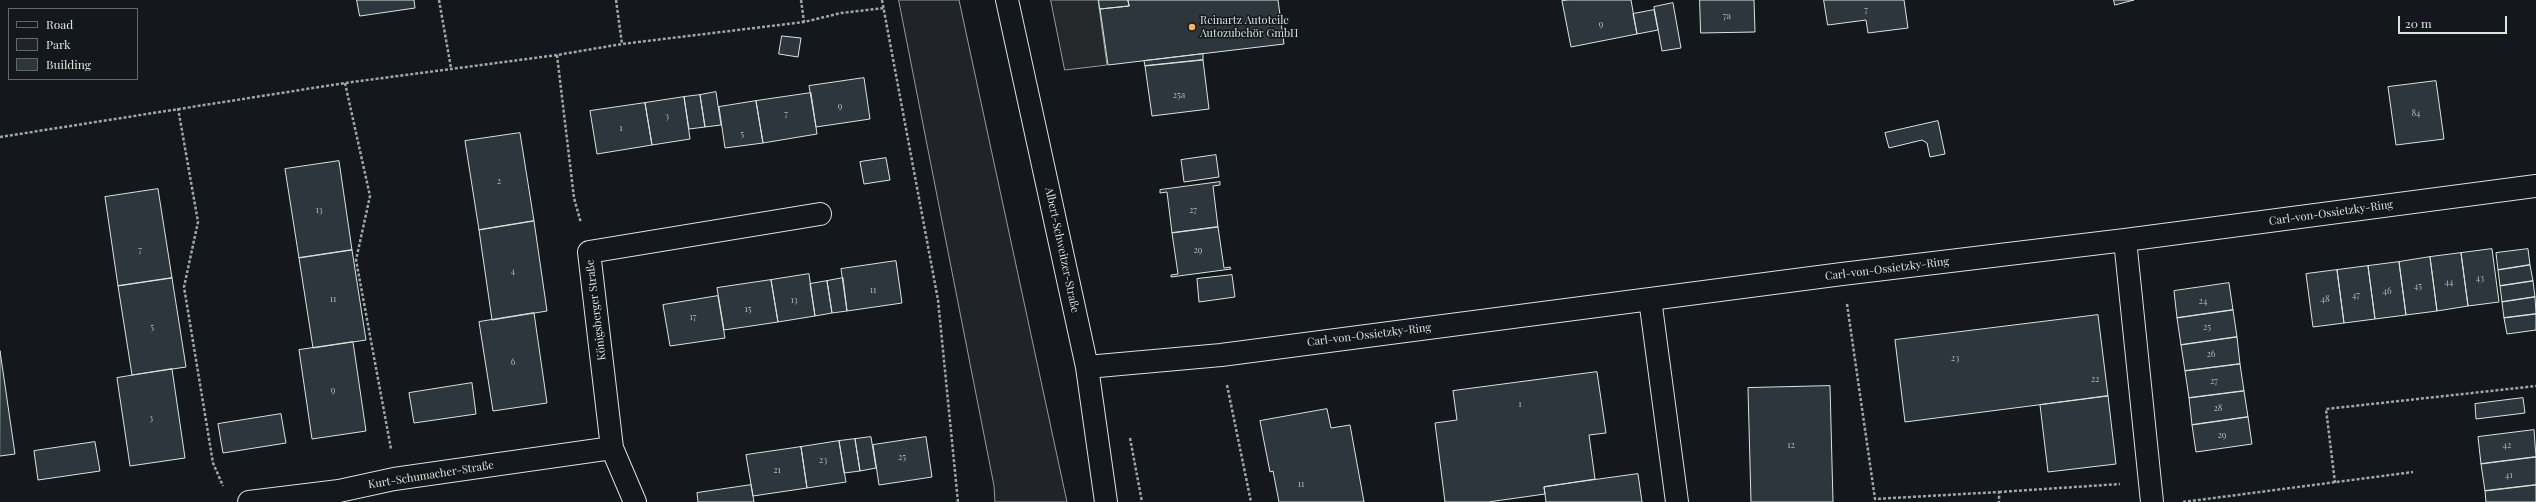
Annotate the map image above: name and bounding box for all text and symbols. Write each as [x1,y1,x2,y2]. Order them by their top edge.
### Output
house number: 7 [1864,5,1868,15]
legend [8,8,138,80]
scale bar [2400,8,2509,34]
house number: 7a [1723,11,1731,21]
place label: Reinartz Autoteile Autozubehör GmbH [1200,14,1298,40]
text: 20 m [2405,15,2432,31]
text: Road [46,16,73,32]
house number: 9 [1599,19,1603,29]
marker: Reinartz Autoteile Autozubehör GmbH [1187,22,1197,32]
text: Park [46,36,71,52]
text: Building [46,56,91,72]
house number: 25a [1173,90,1185,100]
house number: 9 [838,101,842,111]
house number: 84 [2411,108,2421,118]
house number: 7 [784,109,788,119]
house number: 3 [665,111,669,121]
house number: 1 [619,123,623,133]
house number: 5 [740,129,744,139]
house number: 2 [497,176,501,186]
street label: Albert-Schweitzer-Straße [1042,186,1082,314]
street label: Carl-von-Ossietzky-Ring [2268,198,2394,228]
house number: 13 [315,205,323,215]
house number: 27 [1189,205,1197,215]
house number: 7 [138,245,142,255]
house number: 29 [1194,245,1202,255]
street label: Carl-von-Ossietzky-Ring [1824,255,1950,283]
street label: Königsberger Straße [583,259,609,361]
house number: 4 [511,266,515,276]
house number: 43 [2476,273,2484,283]
house number: 44 [2445,277,2453,287]
house number: 45 [2414,281,2422,291]
house number: 11 [870,285,876,295]
house number: 46 [2382,286,2392,296]
house number: 47 [2352,290,2360,300]
house number: 11 [330,294,336,304]
house number: 48 [2320,294,2330,304]
house number: 13 [790,295,798,305]
house number: 24 [2199,296,2207,306]
house number: 15 [745,304,751,314]
house number: 17 [690,312,696,322]
street label: Carl-von-Ossietzky-Ring [1306,321,1432,349]
house number: 5 [150,322,154,332]
house number: 25 [2203,322,2211,332]
house number: 26 [2207,349,2215,359]
house number: 23 [1951,353,1959,363]
house number: 6 [511,357,515,367]
house number: 22 [2091,374,2099,384]
house number: 27 [2210,376,2218,386]
house number: 9 [331,385,335,395]
house number: 1 [1518,399,1522,409]
house number: 28 [2214,403,2222,413]
house number: 3 [149,413,153,423]
house number: 29 [2218,430,2226,440]
house number: 12 [1787,440,1795,450]
house number: 42 [2503,440,2511,450]
house number: 25 [898,452,906,462]
house number: 23 [819,455,827,465]
street label: Kurt-Schumacher-Straße [367,459,495,491]
house number: 21 [773,465,781,475]
house number: 41 [2505,470,2513,480]
house number: 11 [1298,479,1304,489]

